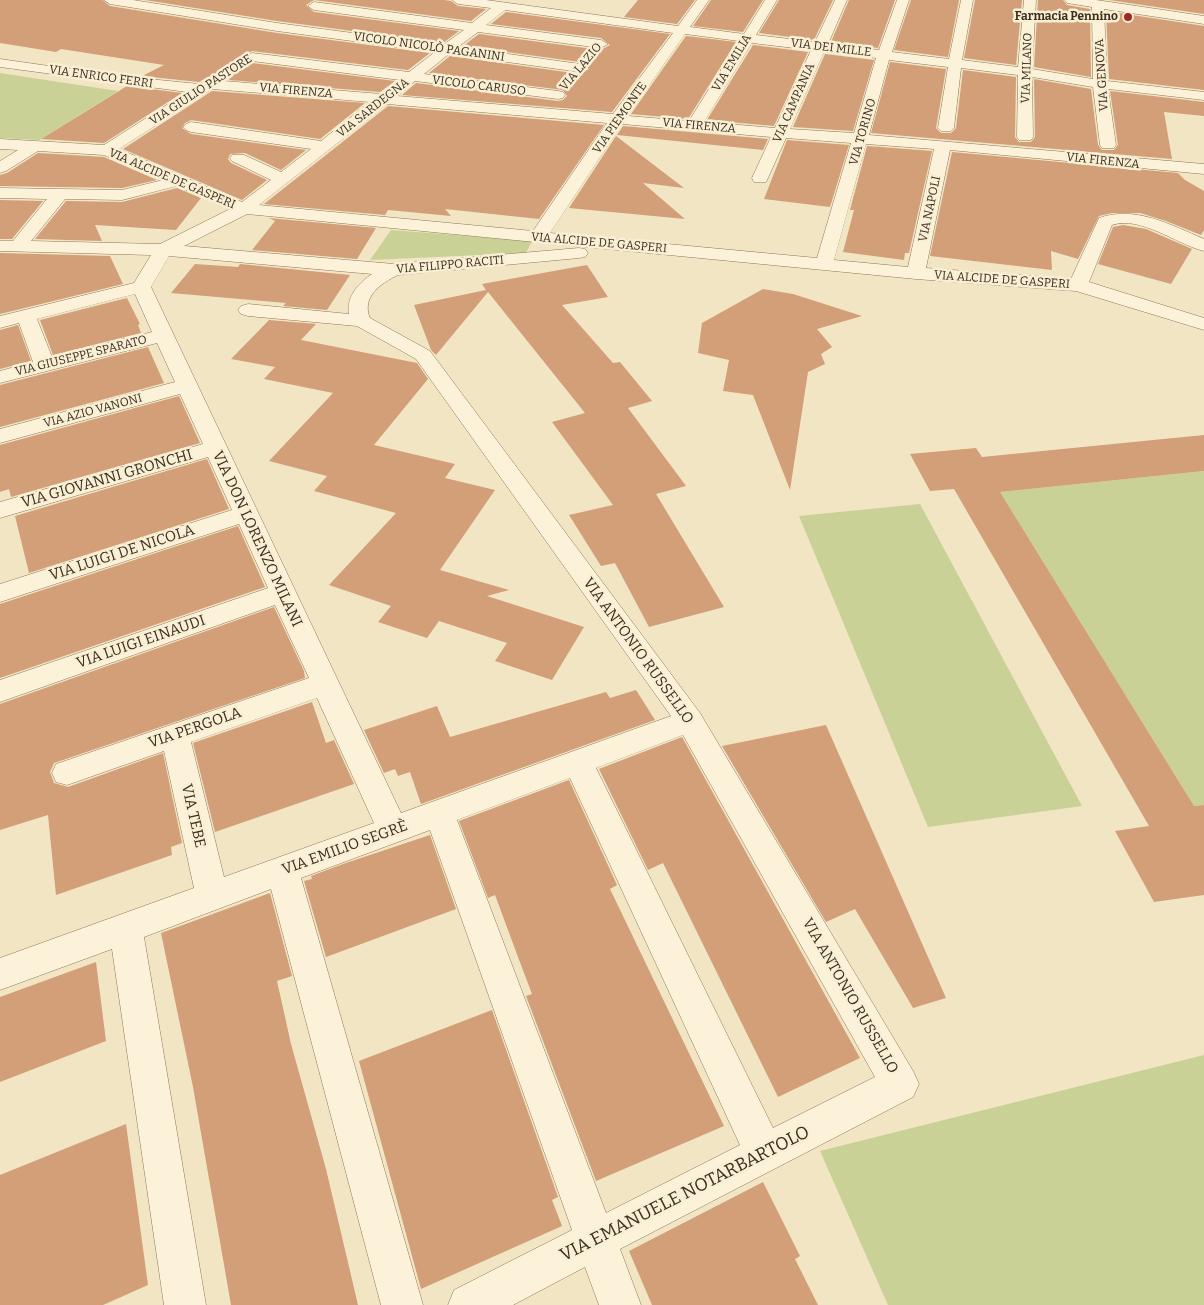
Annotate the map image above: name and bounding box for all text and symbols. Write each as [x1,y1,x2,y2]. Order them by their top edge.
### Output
place label: Farmacia Pennino [1015,10,1118,24]
marker: Farmacia Pennino [1122,11,1134,23]
street label: VICOLO NICOLÒ PAGANINI [352,29,506,65]
street label: VIA EMILIA [709,32,755,94]
street label: VIA MILANO [1019,32,1035,104]
street label: VIA DEI MILLE [790,36,872,60]
street label: VIA GENOVA [1092,38,1112,112]
street label: VIA LAZIO [557,40,605,94]
street label: VIA GIULIO PASTORE [147,51,255,129]
street label: VIA CAMPANIA [770,61,818,145]
street label: VIA ENRICO FERRI [48,63,154,91]
street label: VICOLO CARUSO [431,73,527,99]
street label: VIA SARDEGNA [334,75,412,141]
street label: VIA PIEMONTE [590,79,650,157]
street label: VIA FIRENZA [259,81,333,101]
street label: VIA TORINO [847,97,879,167]
street label: VIA FIRENZA [662,116,736,136]
street label: VIA ALCIDE DE GASPERI [106,146,238,212]
street label: VIA FIRENZA [1066,150,1140,172]
street label: VIA NAPOLI [916,175,944,243]
street label: VIA ALCIDE DE GASPERI [530,230,668,256]
street label: VIA FILIPPO RACITI [395,253,505,277]
street label: VIA ALCIDE DE GASPERI [933,268,1071,292]
street label: VIA GIUSEPPE SPARATO [14,333,148,379]
street label: VIA AZIO VANONI [42,391,144,431]
street label: VIA GIOVANNI GRONCHI [19,446,195,512]
street label: VIA DON LORENZO MILANI [208,448,306,630]
street label: VIA LUIGI DE NICOLA [47,521,197,585]
street label: VIA ANTONIO RUSSELLO [579,574,697,728]
street label: VIA LUIGI EINAUDI [74,612,208,672]
street label: VIA PERGOLA [146,704,244,752]
street label: VIA TEBE [177,782,209,850]
street label: VIA EMILIO SEGRÈ [280,817,410,879]
street label: VIA ANTONIO RUSSELLO [798,915,902,1077]
street label: VIA EMANUELE NOTARBARTOLO [557,1121,813,1267]

